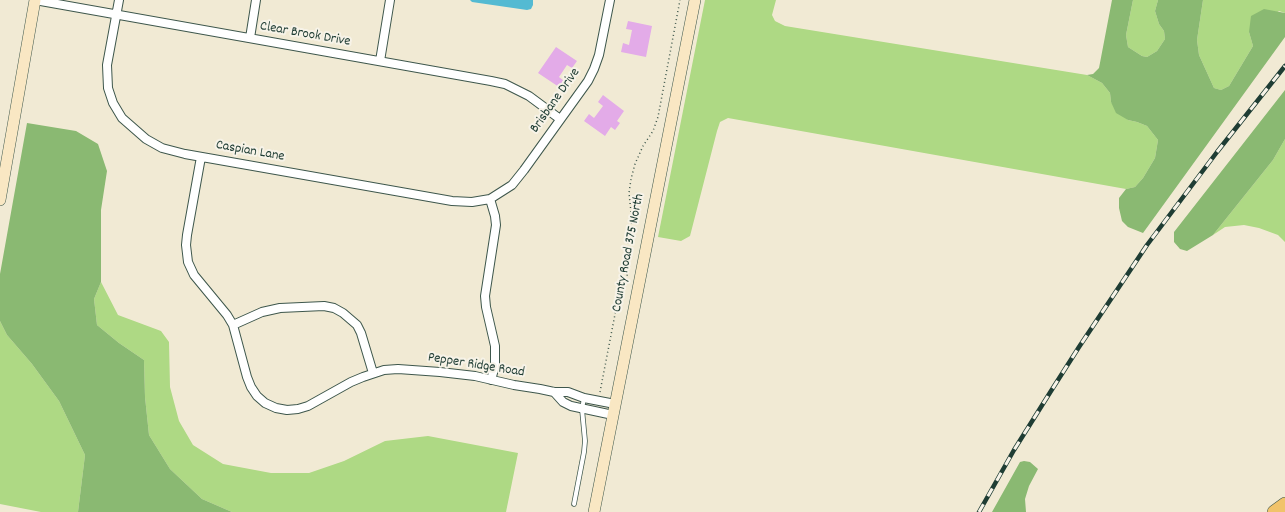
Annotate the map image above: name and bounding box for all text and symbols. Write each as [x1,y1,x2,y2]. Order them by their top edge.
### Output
street label: Clear Brook Drive [258,19,352,51]
street label: Brisbane Drive [527,65,585,137]
street label: Caspian Lane [214,138,286,166]
street label: County Road 375 North [609,192,649,314]
street label: Pepper Ridge Road [426,350,526,382]

